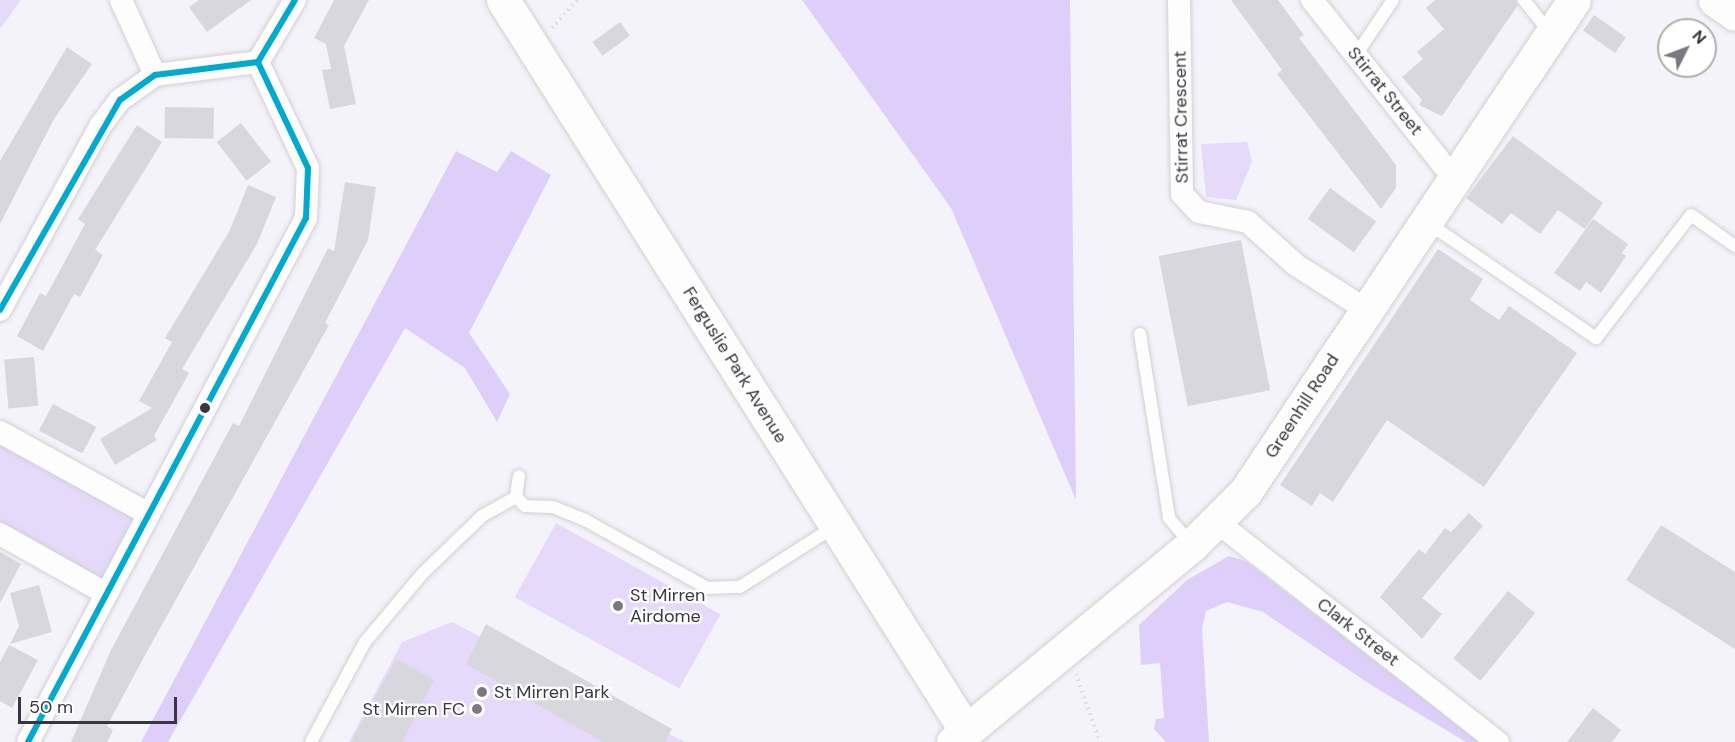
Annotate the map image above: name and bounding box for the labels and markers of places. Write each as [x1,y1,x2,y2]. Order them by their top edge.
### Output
unlabelled marker [199,402,211,414]
place label: St Mirren Airdome [630,585,705,628]
marker: St Mirren Airdome [611,599,625,613]
place label: St Mirren Park [494,681,610,703]
marker: St Mirren Park [475,685,489,699]
place label: St Mirren FC [362,698,465,720]
marker: St Mirren FC [470,702,484,716]

